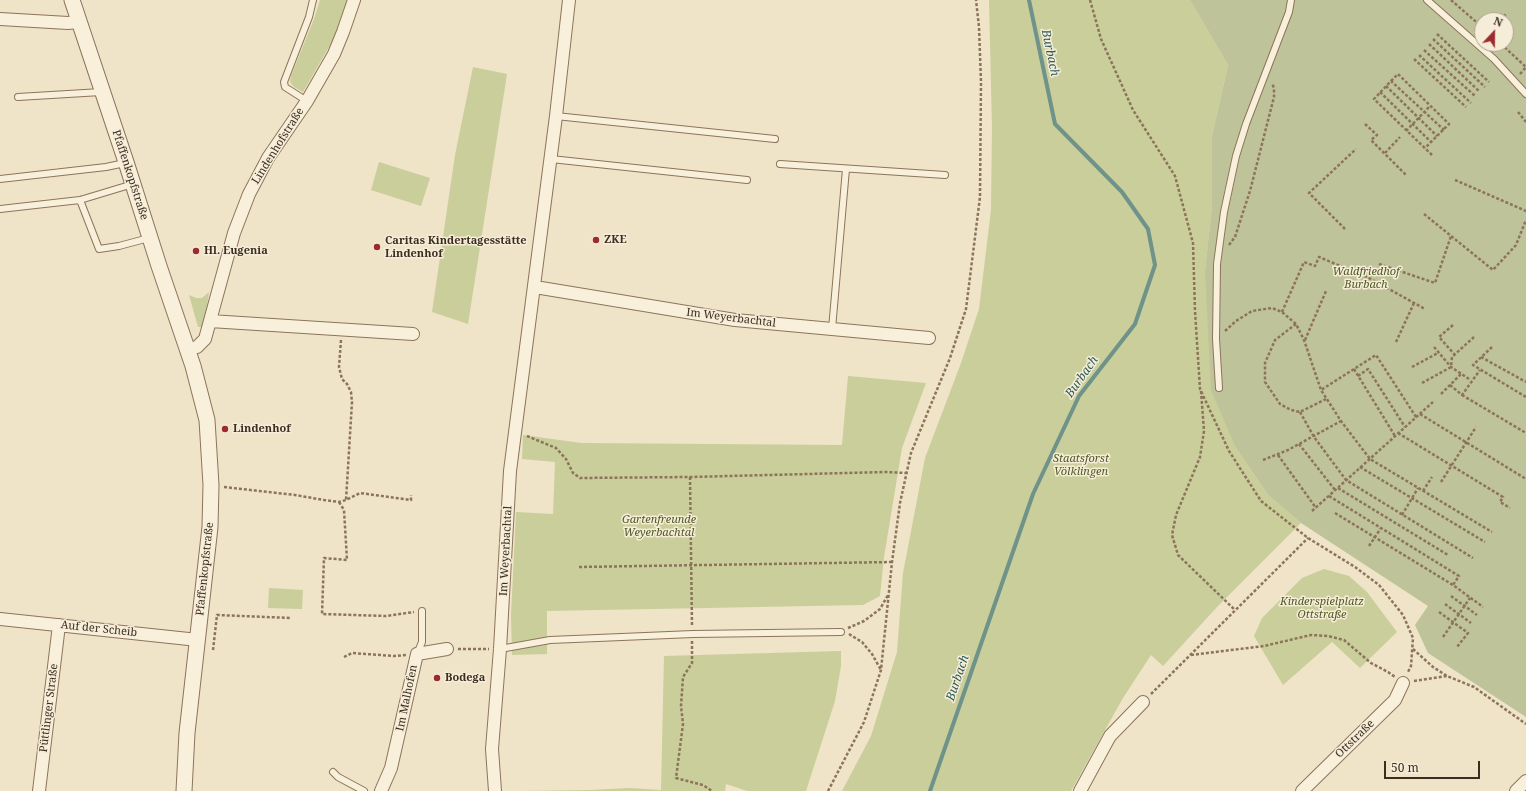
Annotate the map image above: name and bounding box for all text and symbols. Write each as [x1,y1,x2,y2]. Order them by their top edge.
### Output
north arrow [1474,12,1514,52]
text: N [1491,13,1505,30]
water label: Burbach [1038,28,1062,78]
street label: Lindenhofstraße [249,105,307,187]
street label: Pfaffenkopfstraße [109,128,151,222]
place label: ZKE [604,233,627,247]
place label: Caritas Kindertagesstätte Lindenhof [385,234,527,260]
marker: ZKE [591,235,601,245]
marker: Caritas Kindertagesstätte Lindenhof [372,242,382,252]
place label: Hl. Eugenia [204,244,268,258]
marker: Hl. Eugenia [191,246,201,256]
park label: Waldfriedhof Burbach [1332,265,1400,291]
street label: Im Weyerbachtal [685,306,777,330]
water label: Burbach [1063,353,1101,401]
place label: Lindenhof [233,422,291,436]
marker: Lindenhof [220,424,230,434]
park label: Staatsforst Völklingen [1053,452,1109,478]
street label: Im Weyerbachtal [497,506,515,596]
park label: Gartenfreunde Weyerbachtal [622,513,696,539]
street label: Pfaffenkopfstraße [194,522,216,616]
park label: Kinderspielplatz Ottstraße [1280,595,1364,621]
street label: Auf der Scheib [60,618,138,640]
water label: Burbach [943,653,973,703]
street label: Püttlinger Straße [37,663,61,753]
street label: Im Malhofen [394,664,420,732]
place label: Bodega [445,671,485,685]
marker: Bodega [432,673,442,683]
street label: Ottstraße [1333,717,1377,761]
scale bar [1386,753,1482,779]
text: 50 m [1391,759,1419,776]

